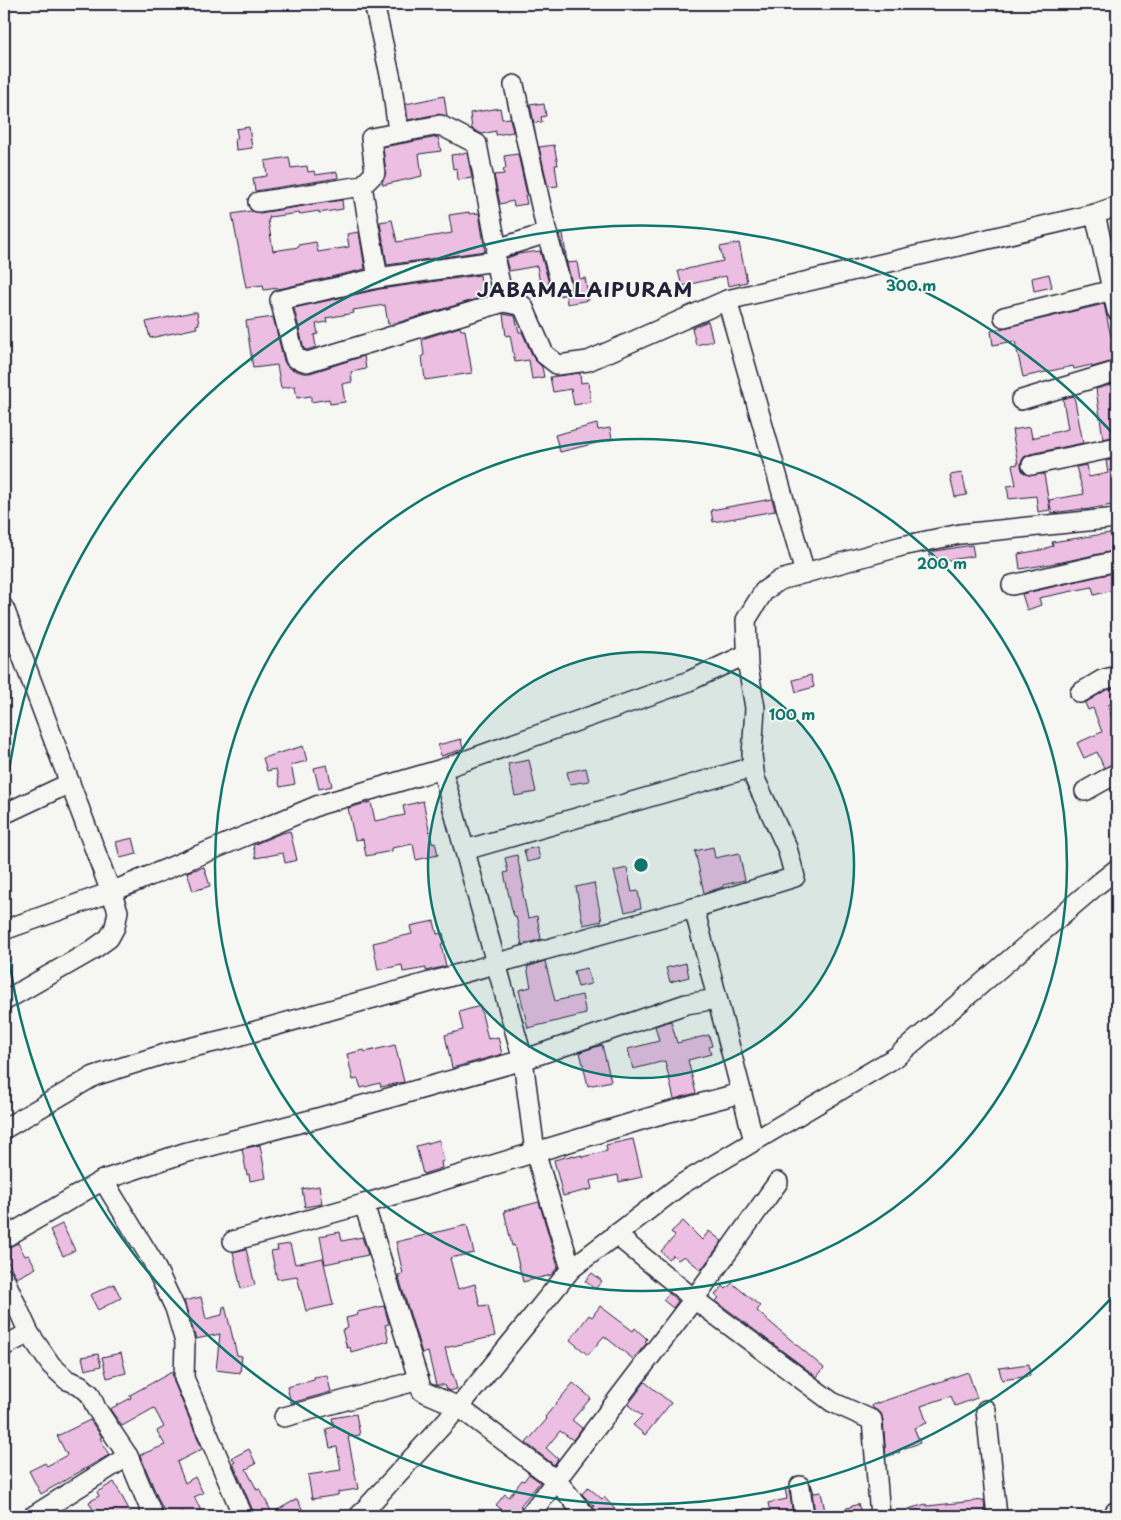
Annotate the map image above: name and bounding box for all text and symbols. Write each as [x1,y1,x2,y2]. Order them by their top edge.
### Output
text: 300 m [886,273,936,296]
district label: JABAMALAIPURAM [477,274,693,304]
text: 200 m [917,551,967,574]
text: 100 m [769,702,815,725]
centre of rings [632,856,650,874]

